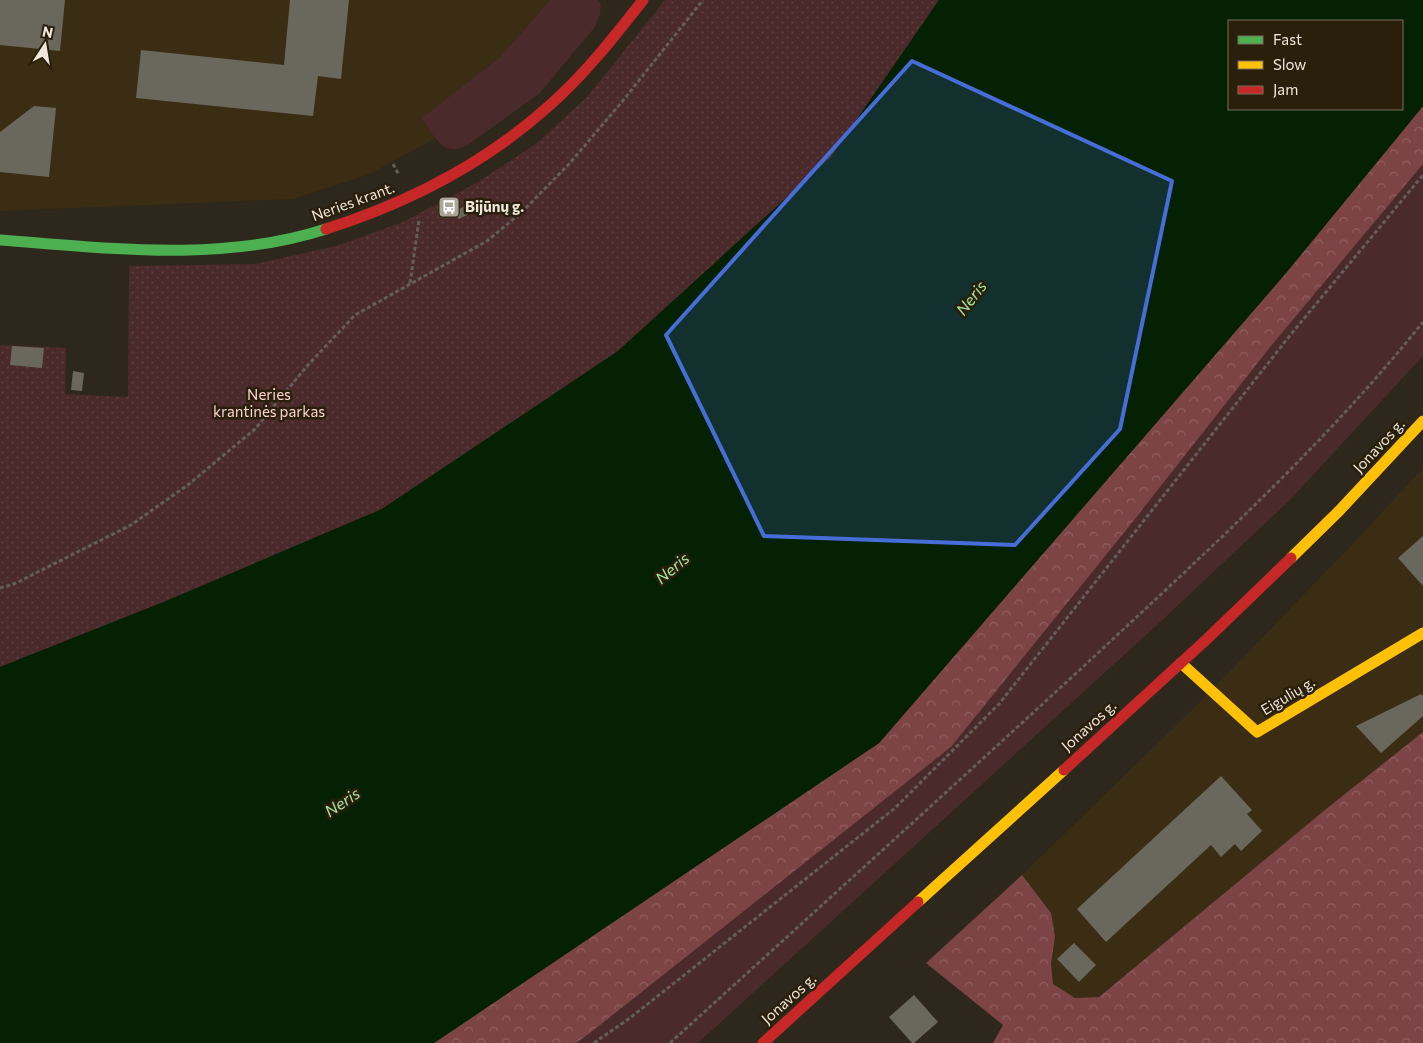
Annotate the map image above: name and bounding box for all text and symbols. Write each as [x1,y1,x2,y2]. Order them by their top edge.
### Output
north arrow [20,20,70,70]
legend [1228,20,1403,110]
text: N [41,22,55,41]
text: Fast [1273,30,1302,48]
text: Slow [1273,55,1306,73]
text: Jam [1273,80,1298,98]
street label: Neries krant. [309,178,397,224]
bus stop icon: Bijūnų g. [437,195,461,219]
place label: Bijūnų g. [465,197,524,215]
water label: Neris [951,277,990,319]
park label: Neries krantinės parkas [213,385,325,420]
street label: Jonavos g. [1349,415,1408,476]
water label: Neris [651,548,692,587]
street label: Eigulių g. [1257,672,1318,718]
street label: Jonavos g. [1057,696,1119,754]
water label: Neris [321,783,363,820]
street label: Jonavos g. [757,969,819,1027]

